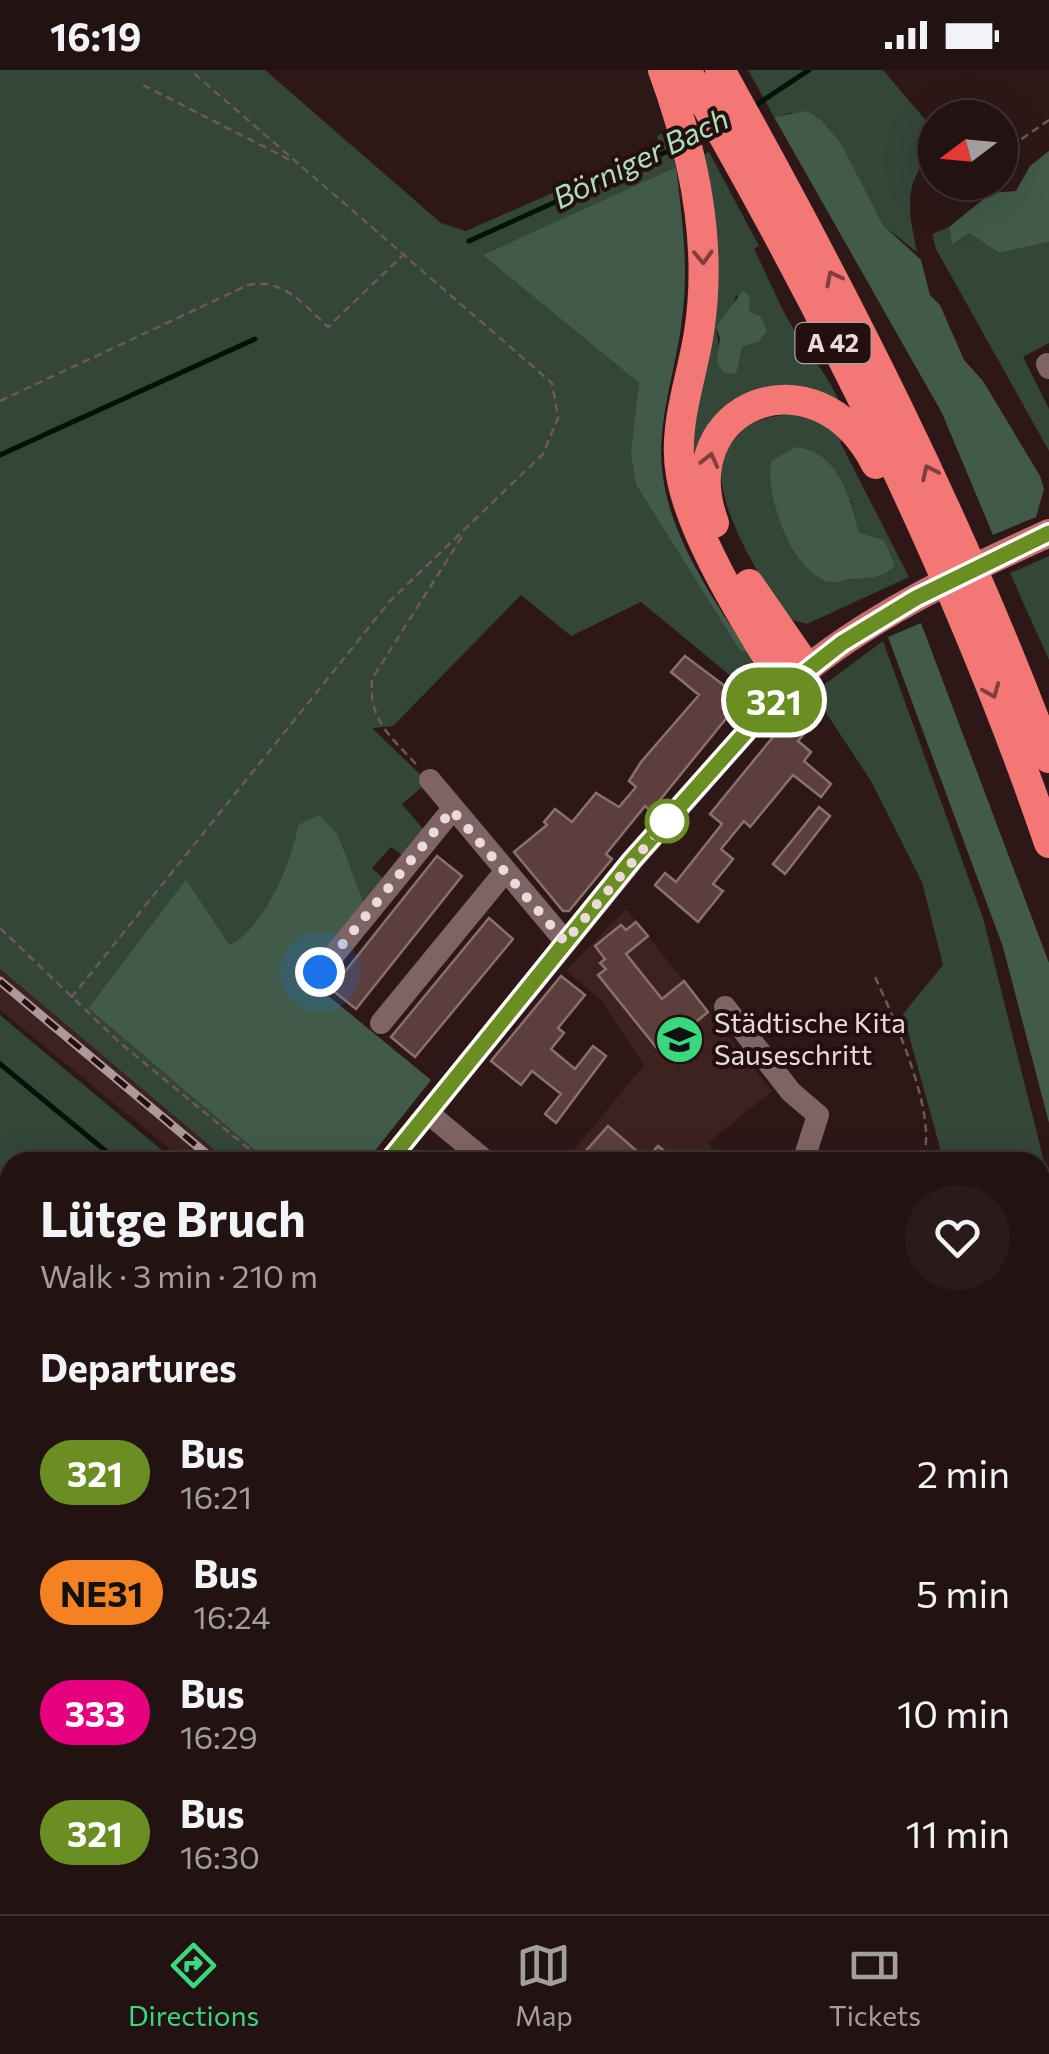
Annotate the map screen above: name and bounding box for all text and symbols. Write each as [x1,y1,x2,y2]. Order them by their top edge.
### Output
text: 16:19 [50,12,141,59]
water label: Börniger Bach [546,98,734,215]
north arrow [918,100,1018,200]
map controls [918,100,1018,200]
one-way arrow [693,249,714,265]
one-way arrow [826,270,845,288]
road number: A 42 [796,323,870,363]
one-way arrow [698,452,719,469]
one-way arrow [922,464,942,482]
line badge: 321 [716,668,832,732]
text: 321 [746,679,802,722]
one-way arrow [980,681,1000,699]
unlabelled marker [646,800,688,842]
your location [295,947,345,997]
place label: Städtische Kita Sauseschritt [714,1005,906,1071]
school or university icon: Städtische Kita Sauseschritt [653,1013,705,1065]
button: heart [905,1185,1010,1290]
text: Lütge Bruch [40,1188,306,1247]
text: Walk · 3 min · 210 m [40,1255,318,1295]
text: Departures [40,1343,237,1390]
text: Bus [180,1429,245,1476]
text: 2 min [917,1449,1010,1496]
text: 321 [67,1451,123,1494]
text: 16:21 [180,1476,252,1516]
text: Bus [193,1549,258,1596]
text: 5 min [916,1569,1010,1616]
text: NE31 [60,1571,143,1614]
text: 16:24 [193,1596,270,1636]
text: Bus [180,1669,245,1716]
text: 10 min [897,1689,1010,1736]
text: 333 [65,1691,125,1734]
text: 16:29 [180,1716,258,1756]
text: Bus [180,1789,245,1836]
text: 11 min [906,1809,1010,1856]
text: 321 [67,1811,123,1854]
text: 16:30 [180,1836,260,1876]
tab: Directions [128,1938,259,2032]
tab: Map [515,1938,573,2032]
tab: Tickets [829,1938,921,2032]

